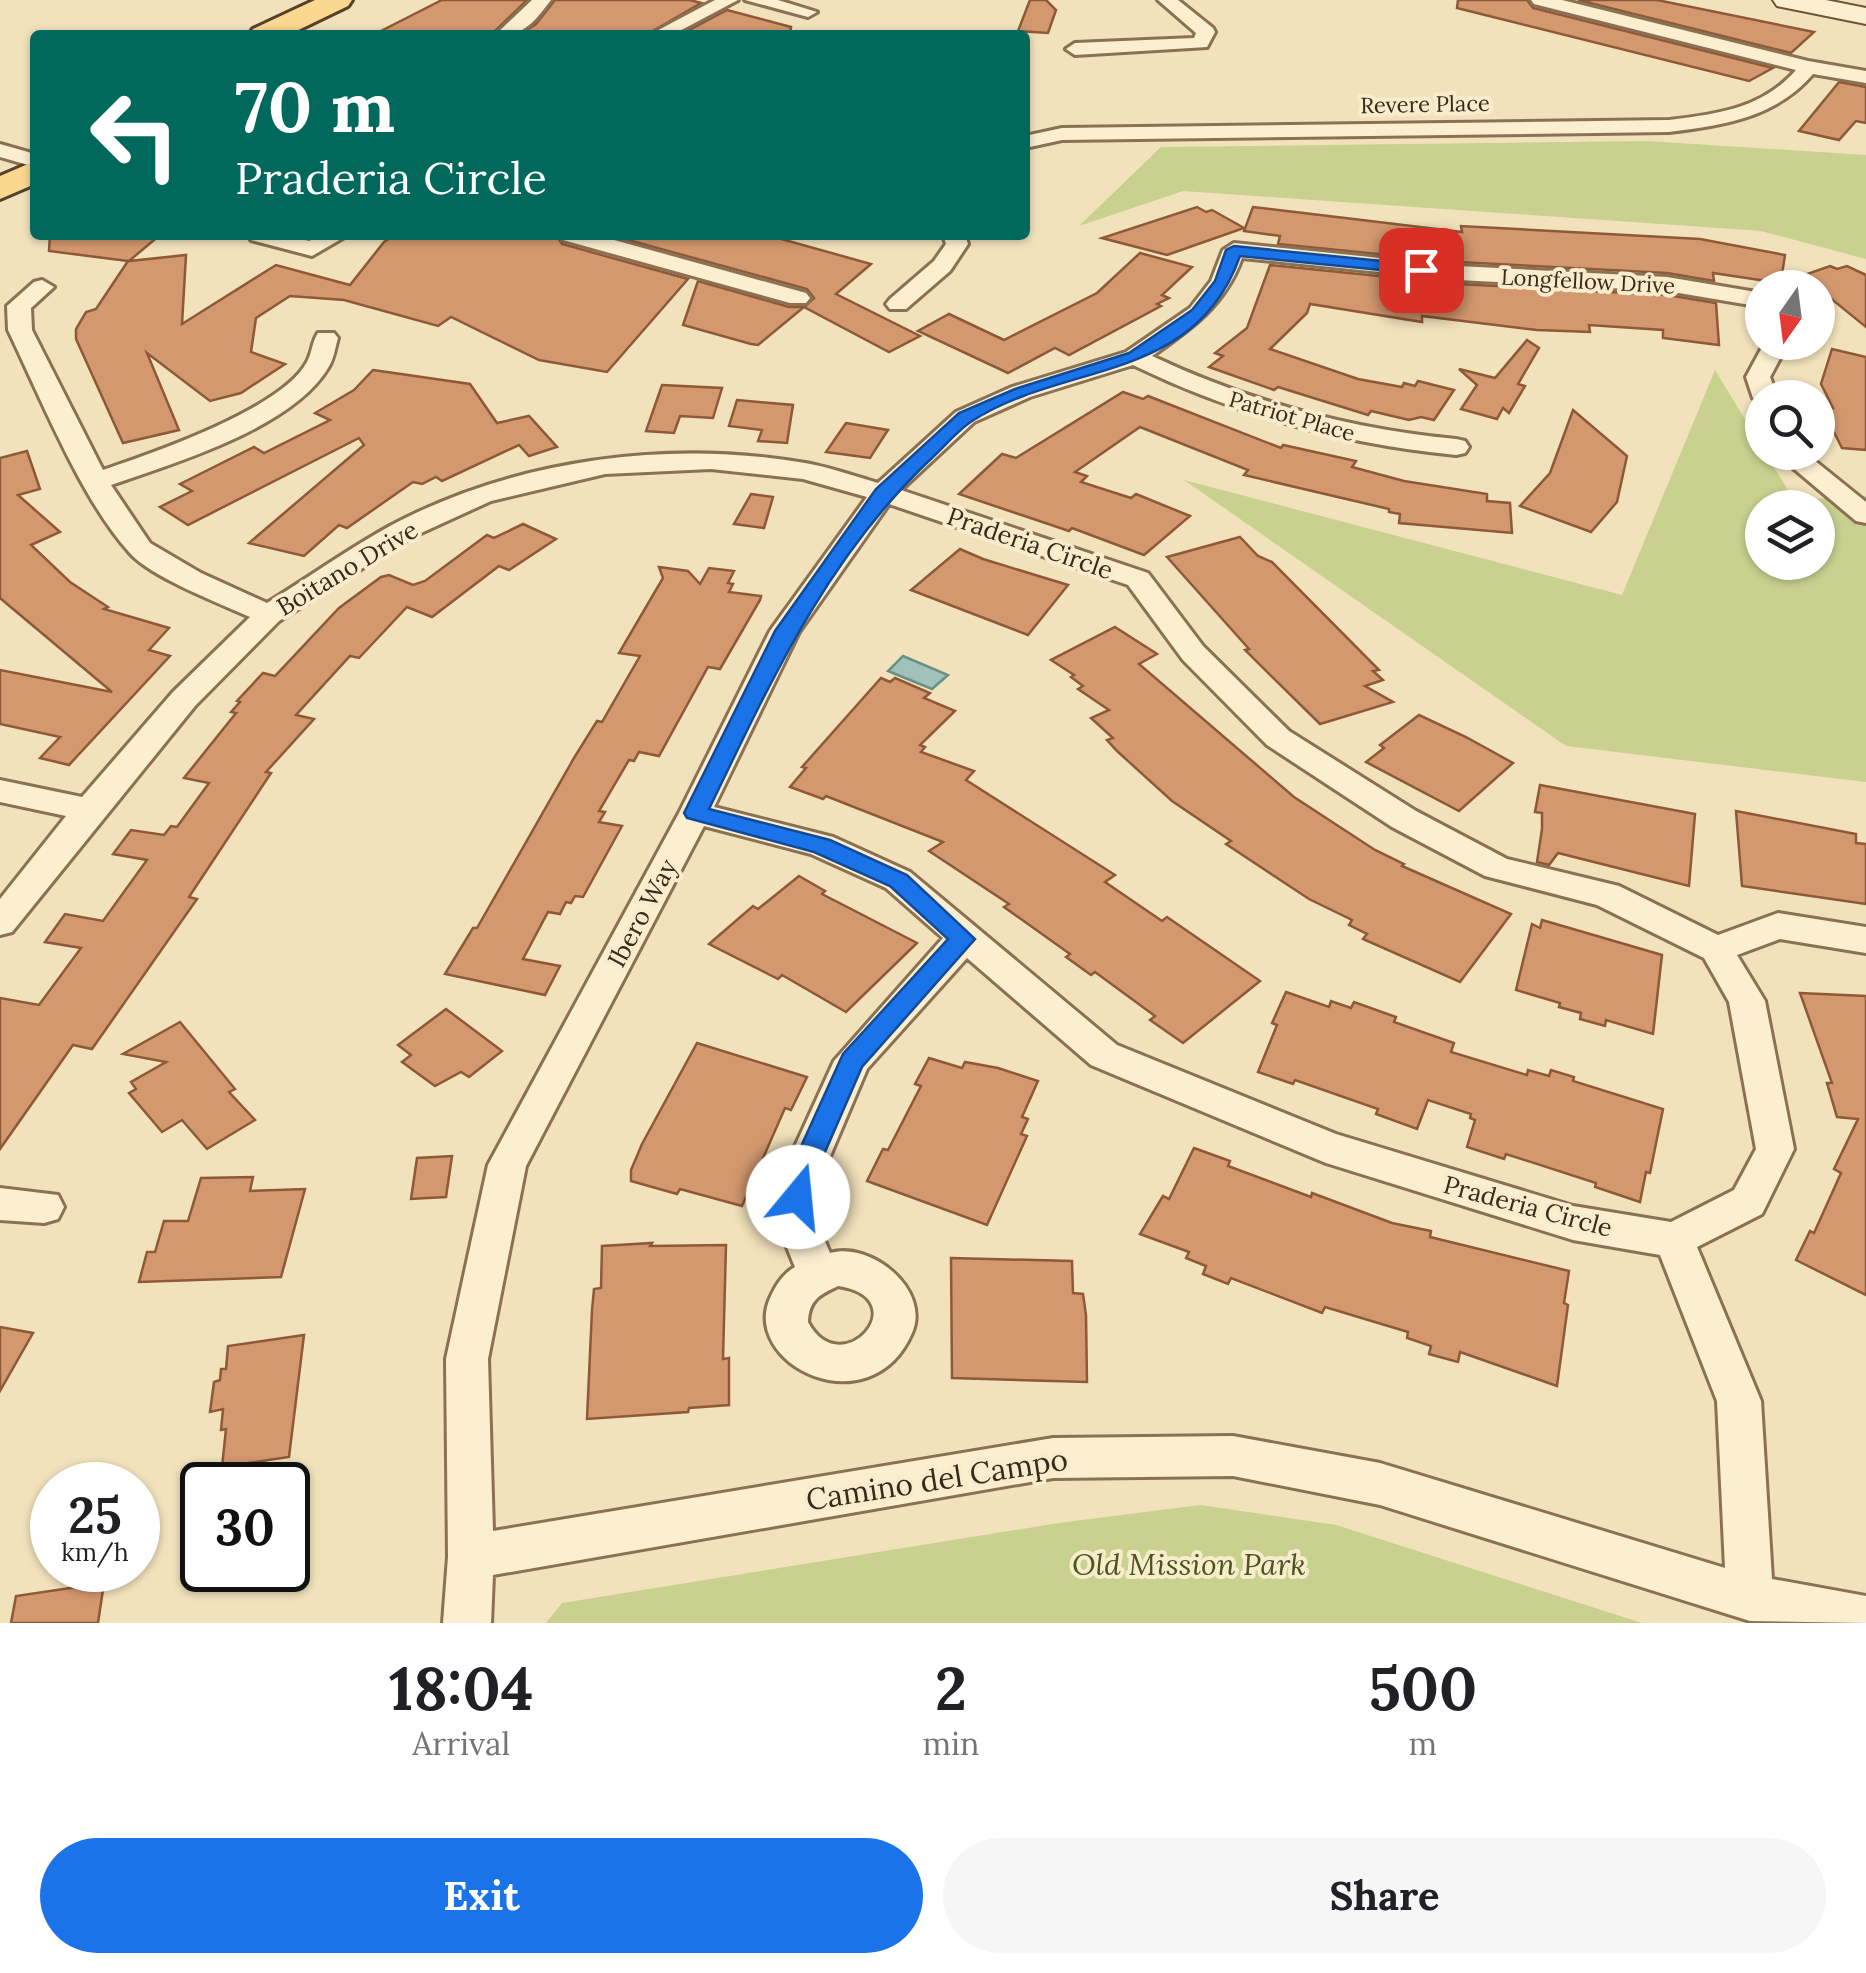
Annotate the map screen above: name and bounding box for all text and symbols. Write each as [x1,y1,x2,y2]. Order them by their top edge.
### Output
text: 70 m [235,62,395,151]
icon: left [70,70,200,200]
street label: Revere Place [1360,89,1490,119]
text: Praderia Circle [235,149,547,206]
pin [1379,228,1464,313]
icon: arrive [1394,243,1449,298]
street label: Longfellow Drive [1500,262,1676,300]
north arrow [1745,270,1835,360]
map controls [1745,270,1835,580]
button: search [1745,380,1835,470]
street label: Patriot Place [1226,385,1358,447]
button: layers [1745,490,1835,580]
street label: Praderia Circle [943,500,1117,586]
street label: Boitano Drive [271,513,423,623]
street label: Ibero Way [600,853,684,973]
position arrow [746,1145,850,1249]
street label: Praderia Circle [1440,1168,1616,1244]
street label: Camino del Campo [803,1440,1070,1518]
speed limit sign: 30 [180,1462,310,1592]
text: 25 [68,1483,122,1547]
text: km/h [61,1536,129,1568]
park label: Old Mission Park [1072,1545,1306,1583]
text: 18:04 [389,1650,534,1726]
text: 2 [935,1650,967,1726]
text: 500 [1368,1650,1477,1726]
text: Arrival [412,1723,510,1764]
text: min [922,1723,979,1764]
text: m [1408,1723,1437,1764]
button: Exit [40,1838,923,1953]
button: Share [943,1838,1826,1953]

